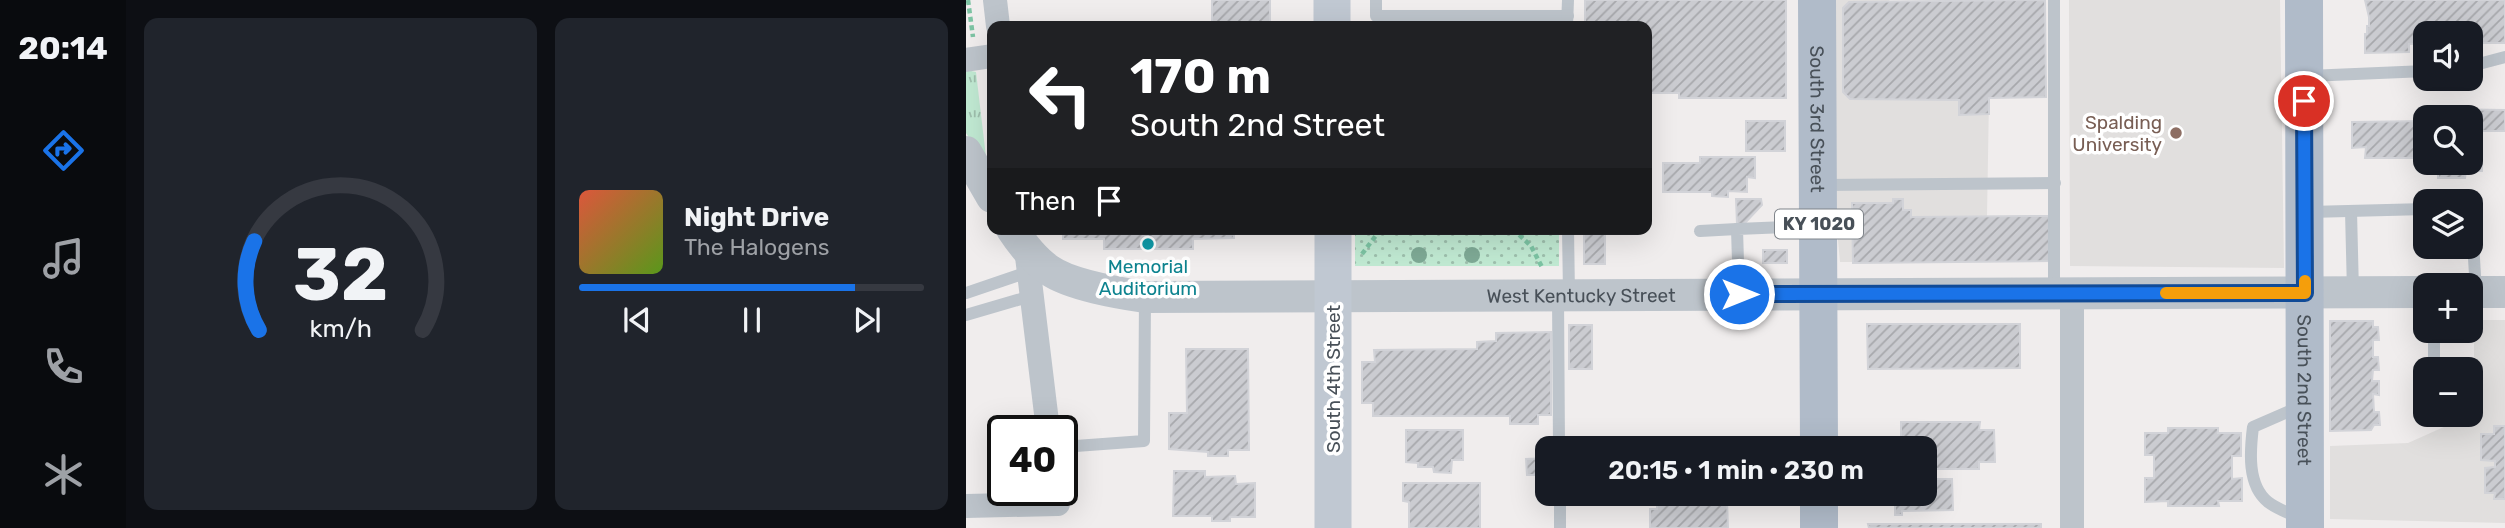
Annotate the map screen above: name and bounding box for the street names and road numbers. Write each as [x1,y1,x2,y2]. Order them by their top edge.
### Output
street label: South 3rd Street [1805,45,1829,193]
road number: KY 1020 [1775,210,1863,238]
street label: West Kentucky Street [1487,284,1676,308]
street label: South 4th Street [1322,304,1345,453]
street label: South 2nd Street [2293,314,2316,466]

